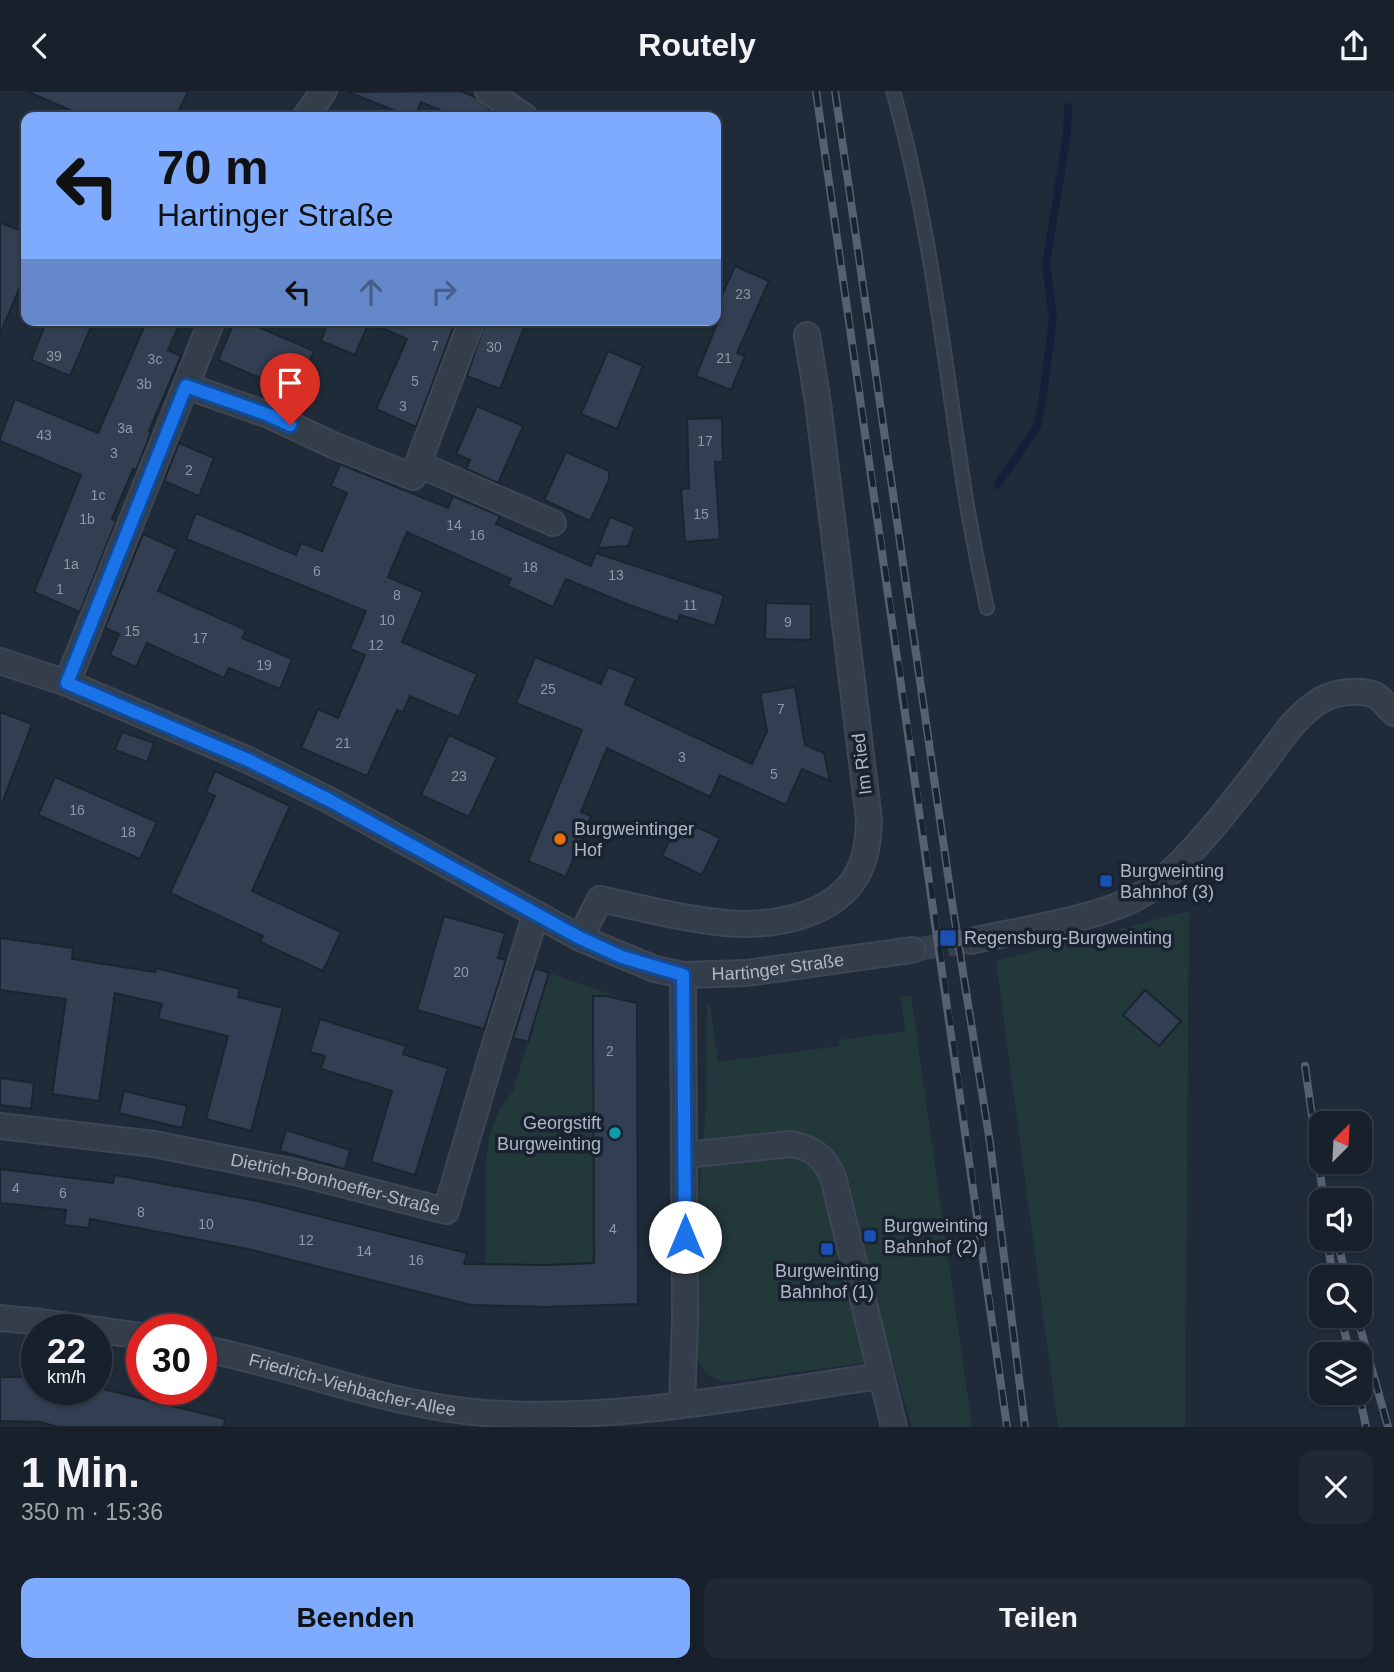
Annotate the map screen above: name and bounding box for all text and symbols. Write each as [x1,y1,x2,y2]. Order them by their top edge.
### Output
icon: back [21,27,59,65]
text: Routely [638,27,756,63]
icon: share [1335,27,1373,65]
icon: left [42,140,133,231]
text: 70 m [157,140,269,194]
text: Hartinger Straße [157,197,394,233]
icon: left [279,273,317,311]
icon: ahead [352,273,390,311]
icon: right [425,273,463,311]
house number: 23 [735,286,751,302]
house number: 7 [431,338,439,354]
house number: 30 [486,339,502,355]
house number: 39 [46,348,62,364]
house number: 21 [716,350,732,366]
house number: 3c [148,351,162,367]
pin [260,353,320,425]
icon: arrive [271,364,309,402]
house number: 5 [411,373,419,389]
house number: 3b [136,376,152,392]
house number: 3 [399,398,407,414]
house number: 3a [117,420,133,436]
house number: 43 [36,427,52,443]
house number: 17 [697,433,713,449]
house number: 3 [110,445,118,461]
house number: 2 [185,462,193,478]
house number: 1c [91,487,105,503]
house number: 15 [693,506,709,522]
house number: 1b [79,511,95,527]
house number: 14 [446,517,462,533]
house number: 16 [469,527,485,543]
house number: 1a [63,556,79,572]
house number: 18 [522,559,538,575]
house number: 6 [313,563,321,579]
house number: 13 [608,567,624,583]
house number: 1 [56,581,64,597]
house number: 8 [393,587,401,603]
house number: 11 [683,597,697,613]
house number: 10 [379,612,395,628]
house number: 9 [784,614,792,630]
house number: 15 [124,623,140,639]
house number: 17 [192,630,208,646]
house number: 12 [368,637,384,653]
house number: 19 [256,657,272,673]
house number: 25 [540,681,556,697]
house number: 7 [777,701,785,717]
street label: Im Ried [848,732,876,796]
house number: 21 [335,735,351,751]
house number: 3 [678,749,686,765]
house number: 5 [770,766,778,782]
house number: 23 [451,768,467,784]
house number: 16 [69,802,85,818]
place label: Burgweintinger Hof [574,819,694,860]
house number: 18 [120,824,136,840]
marker: Burgweintinger Hof [552,831,568,847]
place label: Burgweinting Bahnhof (3) [1120,861,1224,902]
marker: Burgweinting Bahnhof (3) [1098,873,1114,889]
marker: Regensburg-Burgweinting [938,928,958,948]
place label: Regensburg-Burgweinting [964,928,1172,948]
street label: Hartinger Straße [711,950,845,984]
house number: 20 [453,964,469,980]
house number: 2 [606,1043,614,1059]
north arrow [1309,1111,1372,1174]
map controls [1309,1111,1372,1405]
place label: Georgstift Burgweinting [497,1113,601,1154]
marker: Georgstift Burgweinting [607,1125,623,1141]
street label: Dietrich-Bonhoeffer-Straße [229,1149,442,1219]
house number: 4 [12,1180,20,1196]
house number: 6 [59,1185,67,1201]
button: sound [1309,1188,1372,1251]
position arrow [648,1200,722,1274]
house number: 8 [137,1204,145,1220]
house number: 10 [198,1216,214,1232]
place label: Burgweinting Bahnhof (2) [884,1216,988,1257]
house number: 4 [609,1221,617,1237]
marker: Burgweinting Bahnhof (2) [862,1228,878,1244]
house number: 12 [298,1232,314,1248]
marker: Burgweinting Bahnhof (1) [819,1241,835,1257]
house number: 14 [356,1243,372,1259]
house number: 16 [408,1252,424,1268]
place label: Burgweinting Bahnhof (1) [775,1261,879,1302]
button: search [1309,1265,1372,1328]
speed limit sign: 30 [126,1314,217,1405]
text: 22 [47,1331,86,1370]
button: layers [1309,1342,1372,1405]
street label: Friedrich-Viehbacher-Allee [247,1349,457,1420]
text: km/h [47,1367,86,1387]
text: 1 Min. [21,1449,140,1496]
button: close [1299,1450,1373,1524]
text: 350 m · 15:36 [21,1499,163,1525]
button: Beenden [21,1578,690,1658]
button: Teilen [704,1578,1373,1658]

